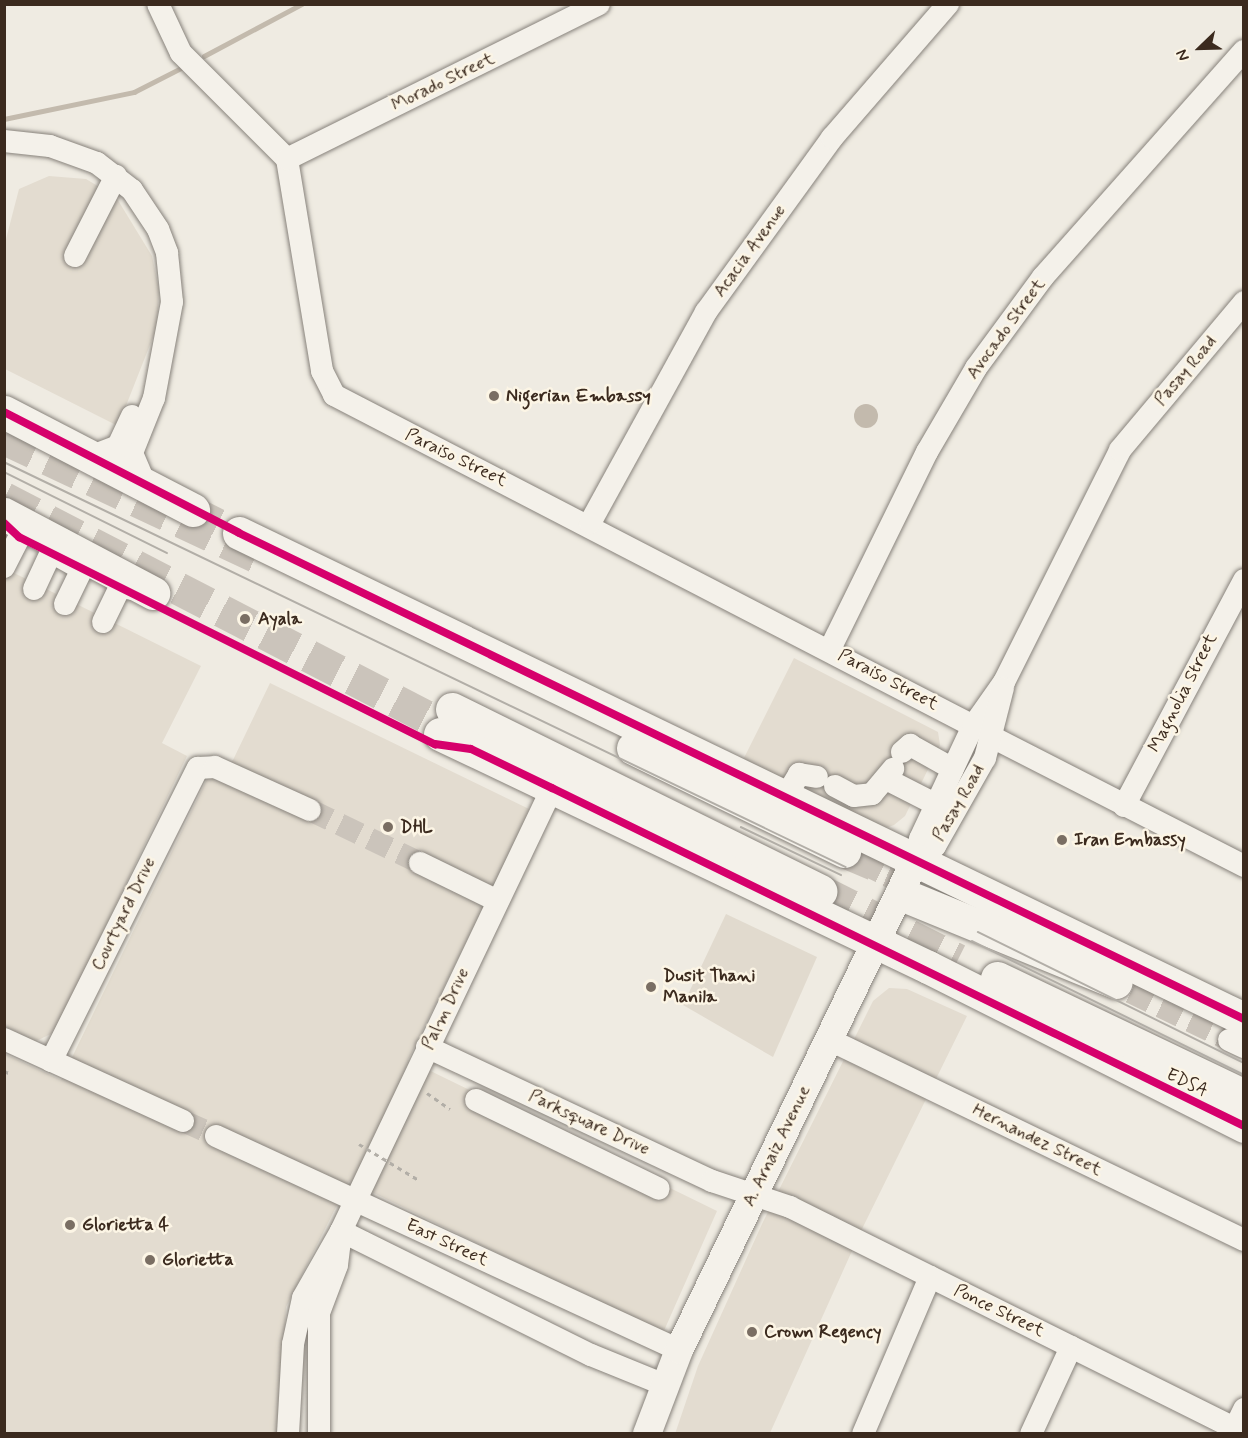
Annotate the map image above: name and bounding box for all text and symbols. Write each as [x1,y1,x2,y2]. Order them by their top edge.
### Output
north arrow [1170,18,1230,78]
text: N [1171,46,1195,64]
street label: Morado Street [388,48,498,116]
street label: Acacia Avenue [709,200,791,302]
street label: Avocado Street [962,274,1050,384]
street label: Pasay Road [1150,331,1222,411]
place label: Nigerian Embassy [506,385,644,407]
marker: Nigerian Embassy [487,389,501,403]
street label: Paraiso Street [402,424,510,492]
place label: Ayala [258,608,302,630]
marker: Ayala [236,610,254,628]
street label: Magnolia Street [1144,630,1222,756]
street label: Paraiso Street [834,645,942,715]
street label: Pasay Road [928,761,990,845]
place label: DHL [400,816,433,838]
marker: DHL [381,820,395,834]
place label: Iran Embassy [1074,829,1183,851]
marker: Iran Embassy [1055,833,1069,847]
street label: Courtyard Drive [87,854,161,974]
street label: Palm Drive [418,965,474,1053]
place label: Dusit Thani Manila [663,966,755,1008]
marker: Dusit Thani Manila [644,980,658,994]
street label: EDSA [1163,1064,1211,1102]
street label: A. Arnaiz Avenue [738,1082,816,1210]
street label: Parksquare Drive [525,1085,653,1161]
street label: Hernandez Street [969,1099,1105,1181]
place label: Glorietta 4 [82,1214,169,1236]
street label: East Street [402,1215,492,1271]
marker: Glorietta 4 [63,1218,77,1232]
place label: Glorietta [162,1249,234,1271]
marker: Glorietta [143,1253,157,1267]
street label: Ponce Street [950,1280,1048,1342]
place label: Crown Regency [764,1321,885,1343]
marker: Crown Regency [745,1325,759,1339]

